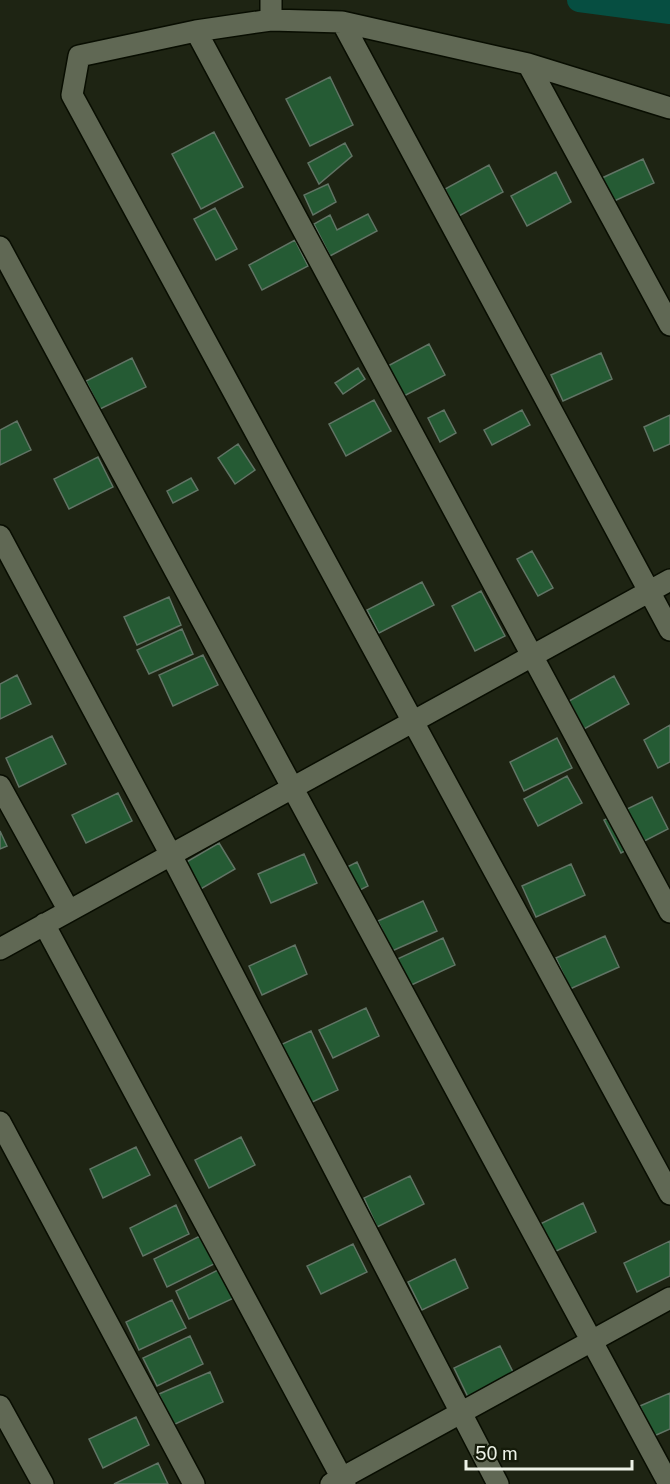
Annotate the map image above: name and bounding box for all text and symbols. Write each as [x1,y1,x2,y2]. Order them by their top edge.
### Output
scale bar [466,1433,632,1471]
text: 50 m [475,1443,518,1464]

